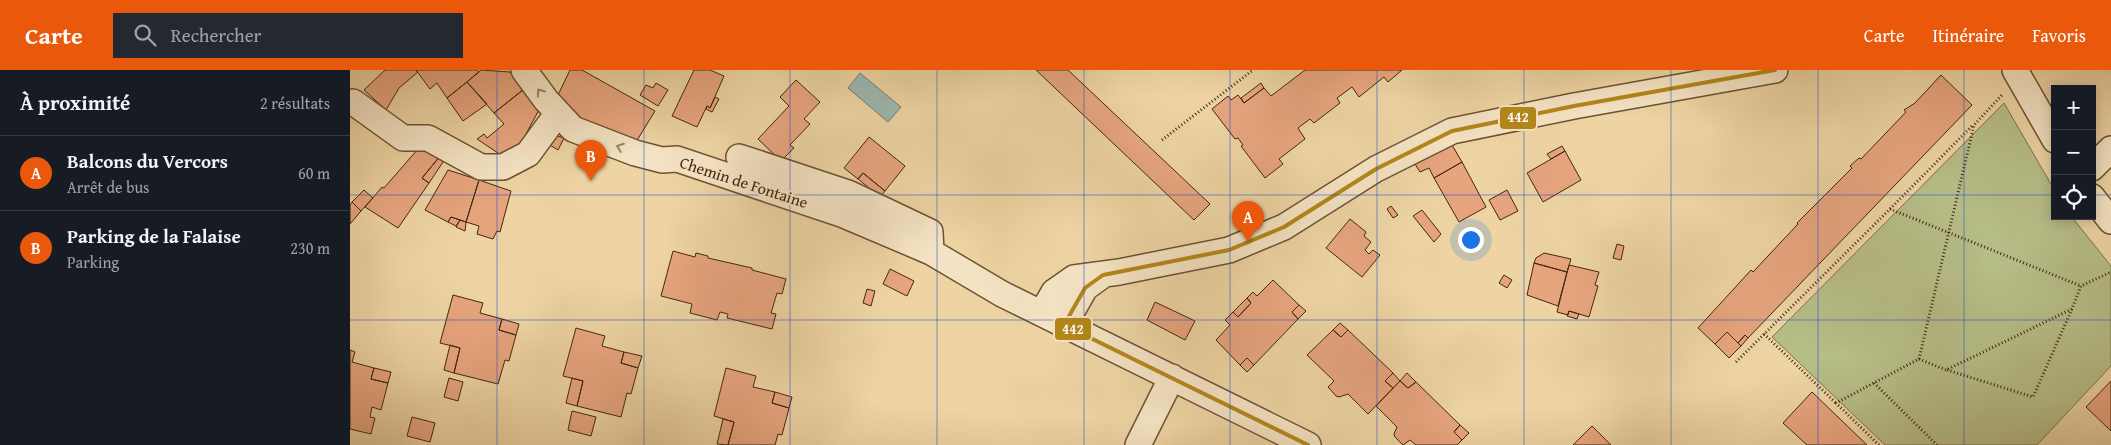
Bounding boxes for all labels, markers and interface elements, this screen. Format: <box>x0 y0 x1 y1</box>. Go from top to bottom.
search box <box>113 13 463 58</box>
text: Carte <box>25 18 83 53</box>
icon: search <box>131 21 159 49</box>
text: Rechercher <box>171 21 261 49</box>
text: Carte <box>1864 22 1904 49</box>
text: Itinéraire <box>1932 22 2004 49</box>
text: Favoris <box>2032 22 2086 49</box>
map controls <box>2051 85 2096 220</box>
button: + <box>2051 85 2096 130</box>
text: À proximité <box>20 87 130 118</box>
one-way arrow <box>537 89 546 98</box>
text: 2 résultats <box>260 91 330 115</box>
line badge: 442 <box>1499 106 1537 130</box>
text: 442 <box>1507 107 1529 127</box>
button: − <box>2051 130 2096 175</box>
pin: B <box>575 140 607 181</box>
one-way arrow <box>616 143 625 153</box>
text: Balcons du Vercors <box>67 147 228 175</box>
street label: Chemin de Fontaine <box>677 150 811 214</box>
text: A <box>31 161 41 185</box>
text: 60 m <box>298 161 330 185</box>
text: Arrêt de bus <box>67 175 149 199</box>
button: locate <box>2051 175 2096 220</box>
pin: A <box>1232 201 1264 242</box>
text: Parking de la Falaise <box>67 222 241 250</box>
your location <box>1458 227 1484 253</box>
text: B <box>31 236 41 260</box>
text: 230 m <box>290 236 330 260</box>
text: Parking <box>67 250 119 274</box>
line badge: 442 <box>1054 317 1092 341</box>
text: 442 <box>1062 319 1084 339</box>

